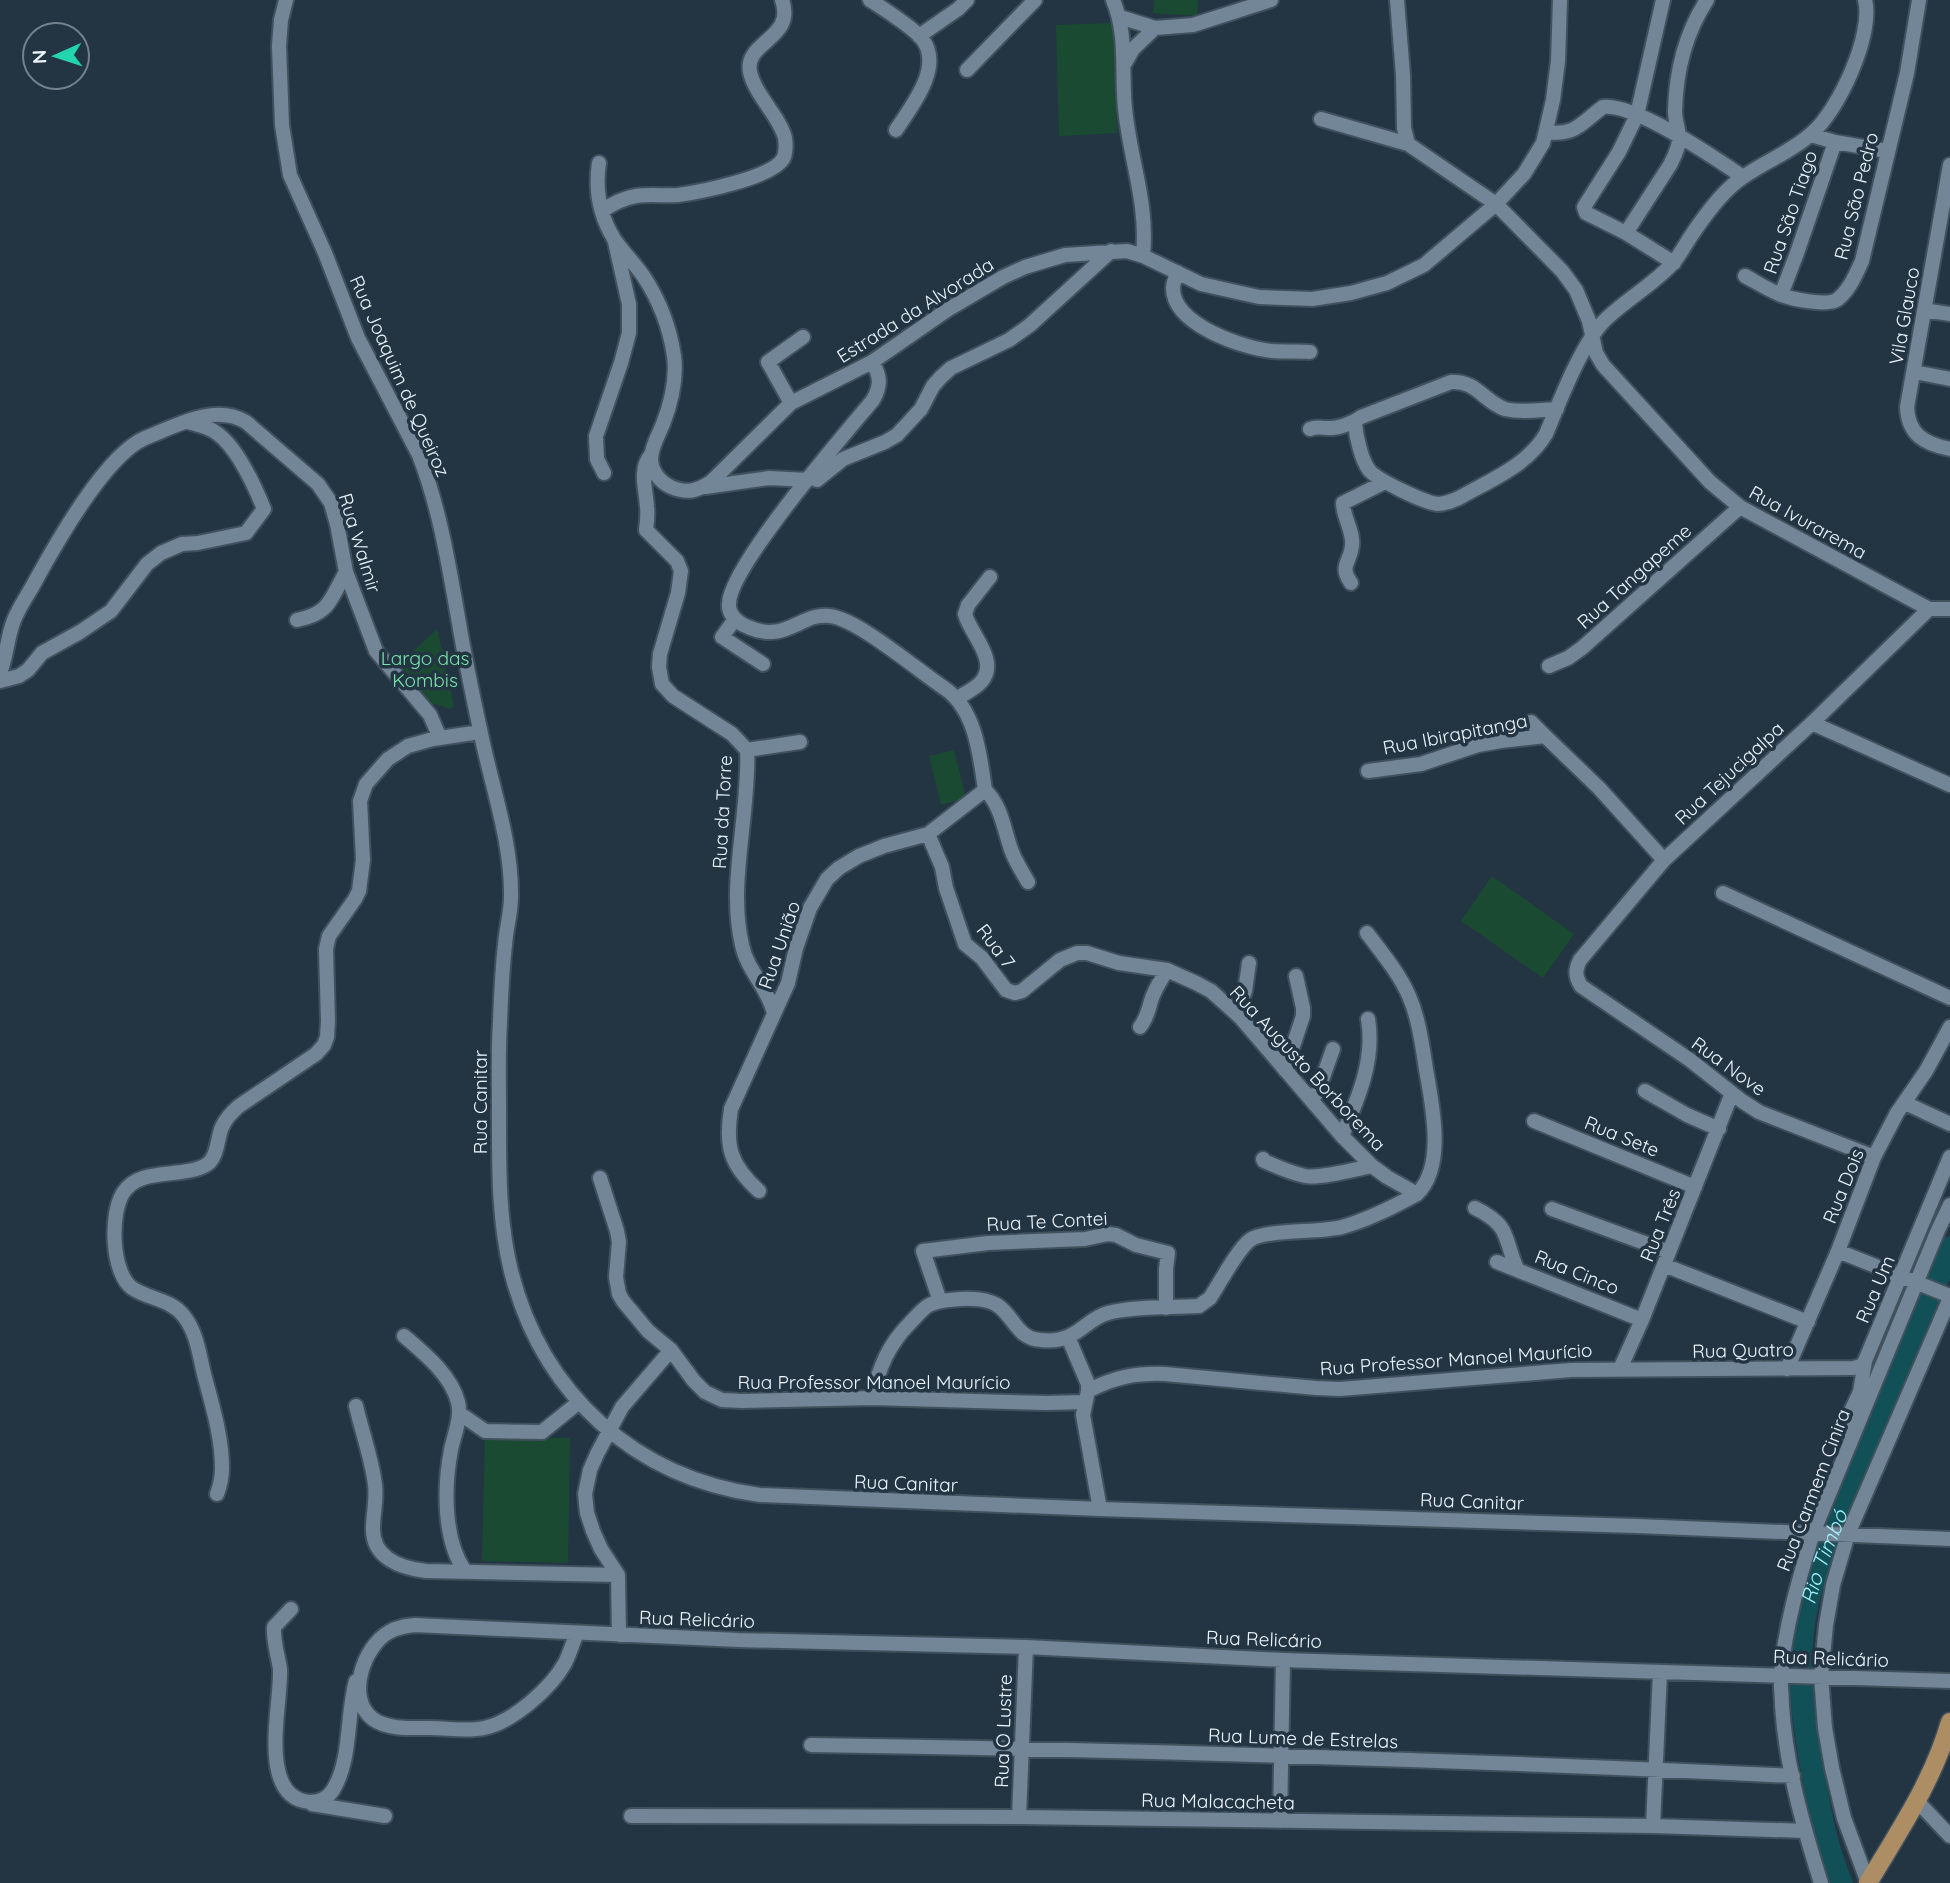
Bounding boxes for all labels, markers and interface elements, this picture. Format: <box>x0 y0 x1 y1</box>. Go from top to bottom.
north arrow <box>21 21 91 91</box>
text: N <box>27 49 51 64</box>
street label: Rua São Pedro <box>1829 130 1883 262</box>
street label: Rua São Tiago <box>1758 147 1822 277</box>
street label: Estrada da Alvorada <box>832 252 998 368</box>
street label: Vila Glauco <box>1884 265 1924 367</box>
street label: Rua Joaquim de Queiroz <box>345 272 455 480</box>
street label: Rua Ivurarema <box>1745 480 1871 564</box>
street label: Rua Walmir <box>333 490 387 596</box>
street label: Rua Tangapeme <box>1572 518 1696 634</box>
park label: Largo das Kombis <box>381 646 469 692</box>
street label: Rua Ibirapitanga <box>1381 708 1529 760</box>
street label: Rua Tejucigalpa <box>1669 716 1789 830</box>
street label: Rua da Torre <box>707 755 737 869</box>
street label: Rua União <box>753 898 805 992</box>
street label: Rua 7 <box>971 919 1021 973</box>
street label: Rua Augusto Borborema <box>1225 980 1391 1156</box>
street label: Rua Nove <box>1687 1031 1771 1101</box>
street label: Rua Canitar <box>468 1049 492 1154</box>
street label: Rua Sete <box>1581 1110 1663 1162</box>
street label: Rua Dois <box>1817 1145 1869 1227</box>
street label: Rua Três <box>1634 1185 1686 1265</box>
street label: Rua Te Contei <box>986 1206 1108 1236</box>
street label: Rua Cinco <box>1531 1244 1623 1300</box>
street label: Rua Um <box>1850 1252 1900 1326</box>
street label: Rua Quatro <box>1692 1337 1794 1363</box>
street label: Rua Professor Manoel Maurício <box>1319 1338 1593 1380</box>
street label: Rua Professor Manoel Maurício <box>737 1370 1011 1394</box>
street label: Rua Carmem Cinira <box>1771 1405 1855 1575</box>
street label: Rua Canitar <box>853 1469 959 1497</box>
street label: Rua Canitar <box>1419 1487 1525 1515</box>
water label: Rio Timbó <box>1795 1504 1853 1607</box>
street label: Rua Relicário <box>639 1605 755 1633</box>
street label: Rua Relicário <box>1206 1625 1322 1653</box>
street label: Rua Relicário <box>1773 1644 1889 1672</box>
street label: Rua O Lustre <box>989 1674 1017 1788</box>
street label: Rua Lume de Estrelas <box>1208 1723 1399 1753</box>
street label: Rua Malacacheta <box>1141 1788 1295 1814</box>

